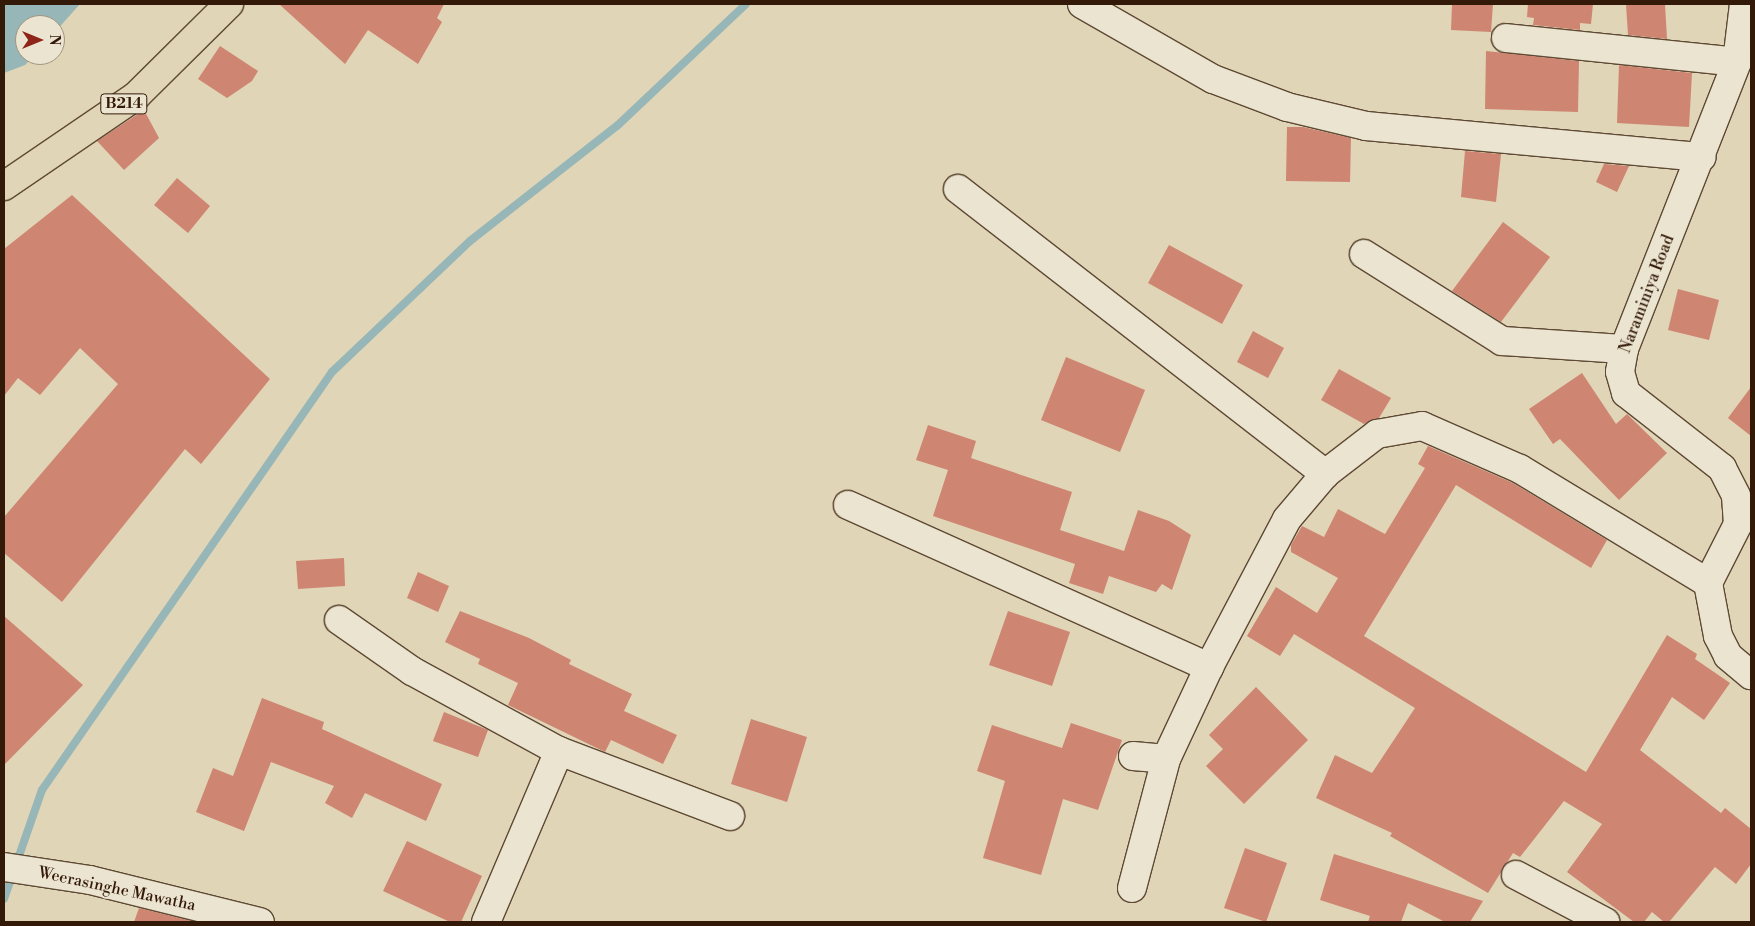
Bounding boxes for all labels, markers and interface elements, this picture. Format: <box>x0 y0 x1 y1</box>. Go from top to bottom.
north arrow <box>15 15 65 65</box>
text: N <box>45 34 63 46</box>
road number: B214 <box>100 92 148 116</box>
street label: Naraminiya Road <box>1616 232 1678 356</box>
street label: Weerasinghe Mawatha <box>37 863 197 915</box>

